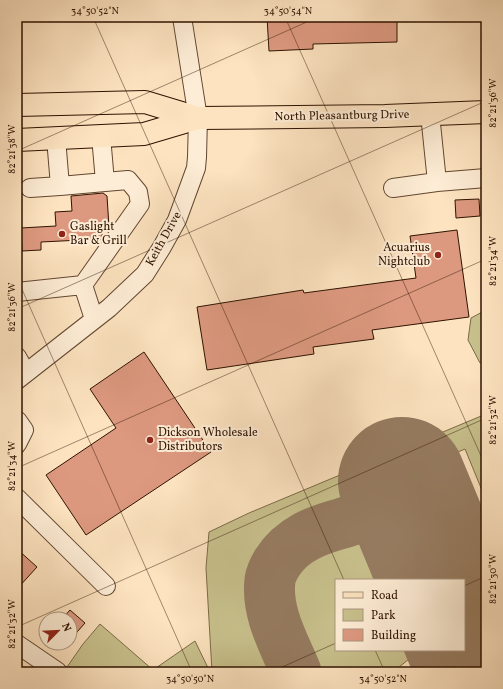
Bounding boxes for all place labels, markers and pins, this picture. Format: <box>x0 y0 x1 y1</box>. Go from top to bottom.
place label: Gaslight Bar & Grill <box>70 219 127 249</box>
marker: Gaslight Bar & Grill <box>57 229 67 239</box>
place label: Acuarius Nightclub <box>378 240 430 270</box>
marker: Acuarius Nightclub <box>433 250 443 260</box>
place label: Dickson Wholesale Distributors <box>158 425 258 455</box>
marker: Dickson Wholesale Distributors <box>145 435 155 445</box>

